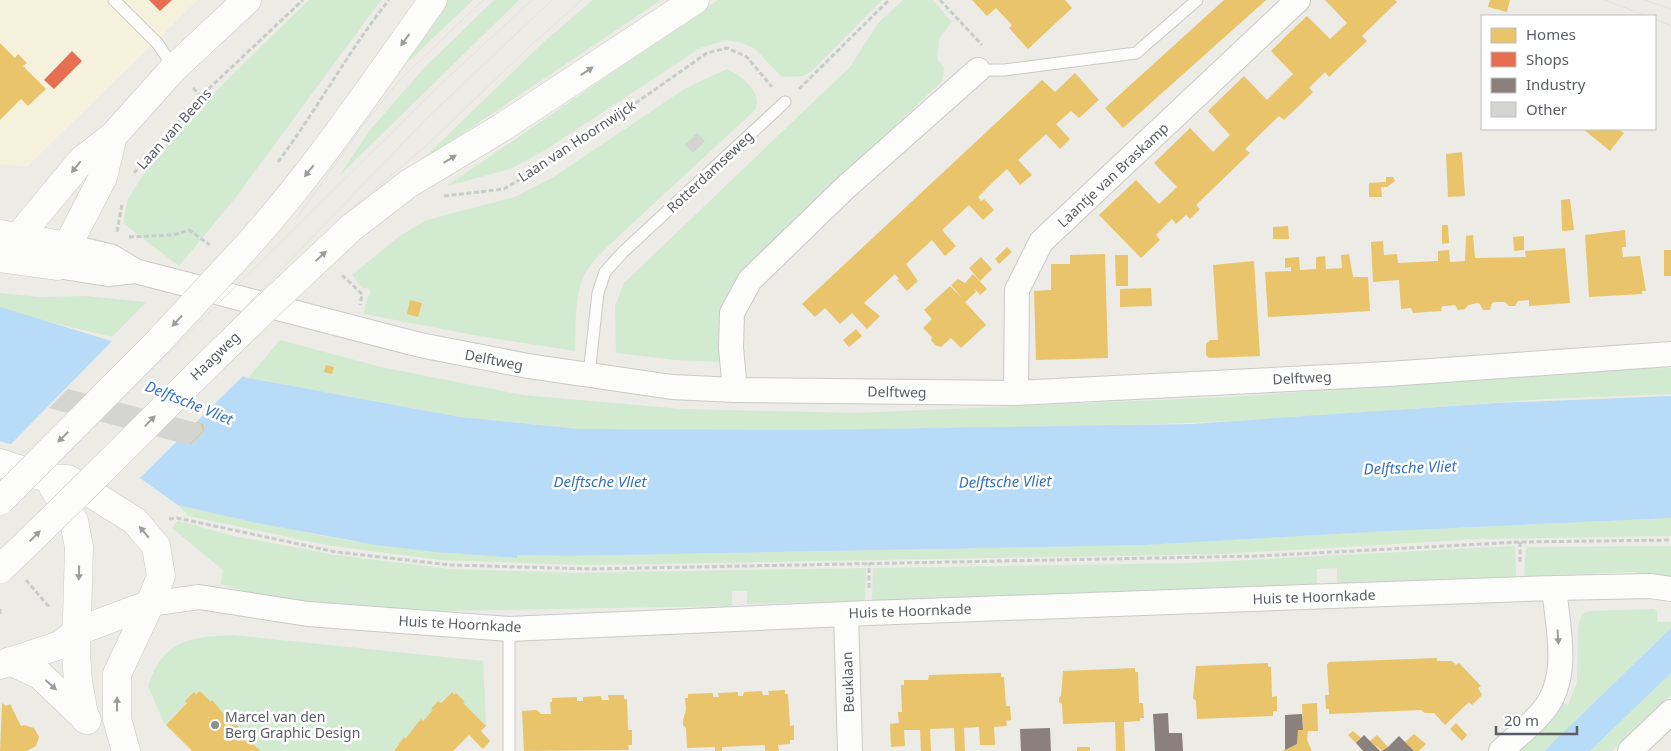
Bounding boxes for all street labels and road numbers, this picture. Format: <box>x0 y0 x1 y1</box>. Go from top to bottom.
street label: Laan van Beens <box>132 84 215 173</box>
street label: Laan van Hoornwijck <box>514 95 640 186</box>
street label: Laantje van Braskamp <box>1053 118 1172 231</box>
street label: Rotterdamseweg <box>662 126 757 217</box>
street label: Haagweg <box>186 327 244 384</box>
street label: Delftweg <box>463 345 525 374</box>
street label: Delftweg <box>1272 366 1332 389</box>
street label: Delftweg <box>867 381 927 402</box>
street label: Huis te Hoornkade <box>1252 585 1376 608</box>
street label: Huis te Hoornkade <box>848 599 972 622</box>
street label: Huis te Hoornkade <box>398 611 522 636</box>
street label: Beuklaan <box>837 651 858 713</box>

